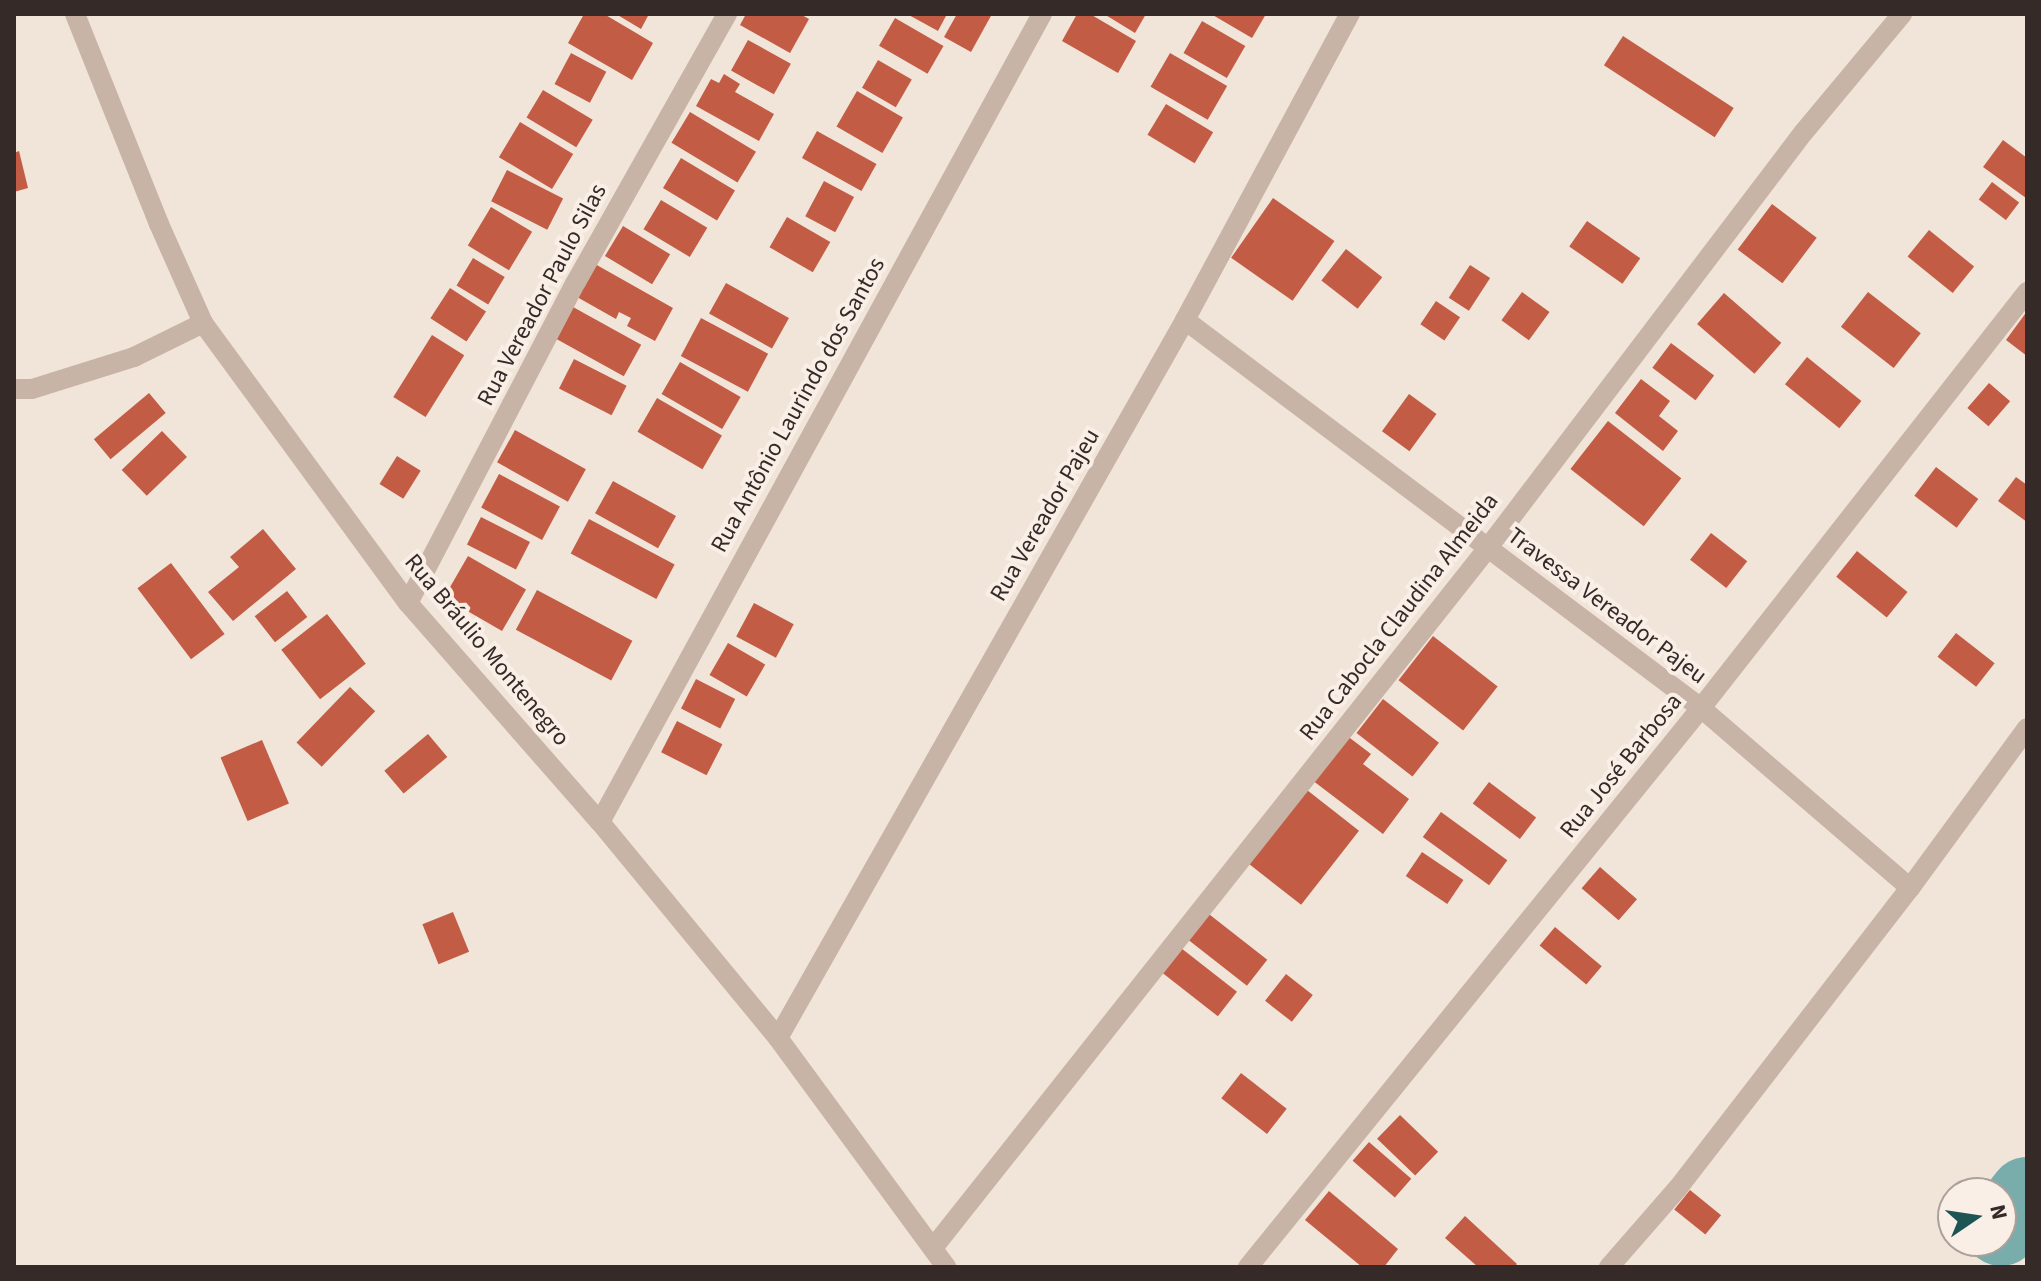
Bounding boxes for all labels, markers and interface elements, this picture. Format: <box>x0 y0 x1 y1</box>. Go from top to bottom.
street label: Rua Vereador Paulo Silas <box>471 179 613 411</box>
street label: Rua Antônio Laurindo dos Santos <box>705 253 891 557</box>
street label: Rua Vereador Pajeu <box>984 424 1106 606</box>
street label: Rua Cabocla Claudina Almeida <box>1293 488 1505 746</box>
street label: Travessa Vereador Pajeu <box>1502 522 1712 690</box>
street label: Rua Bráulio Montenegro <box>398 548 576 752</box>
street label: Rua José Barbosa <box>1554 688 1688 844</box>
north arrow <box>1937 1177 2017 1257</box>
text: N <box>1981 1201 2016 1223</box>

